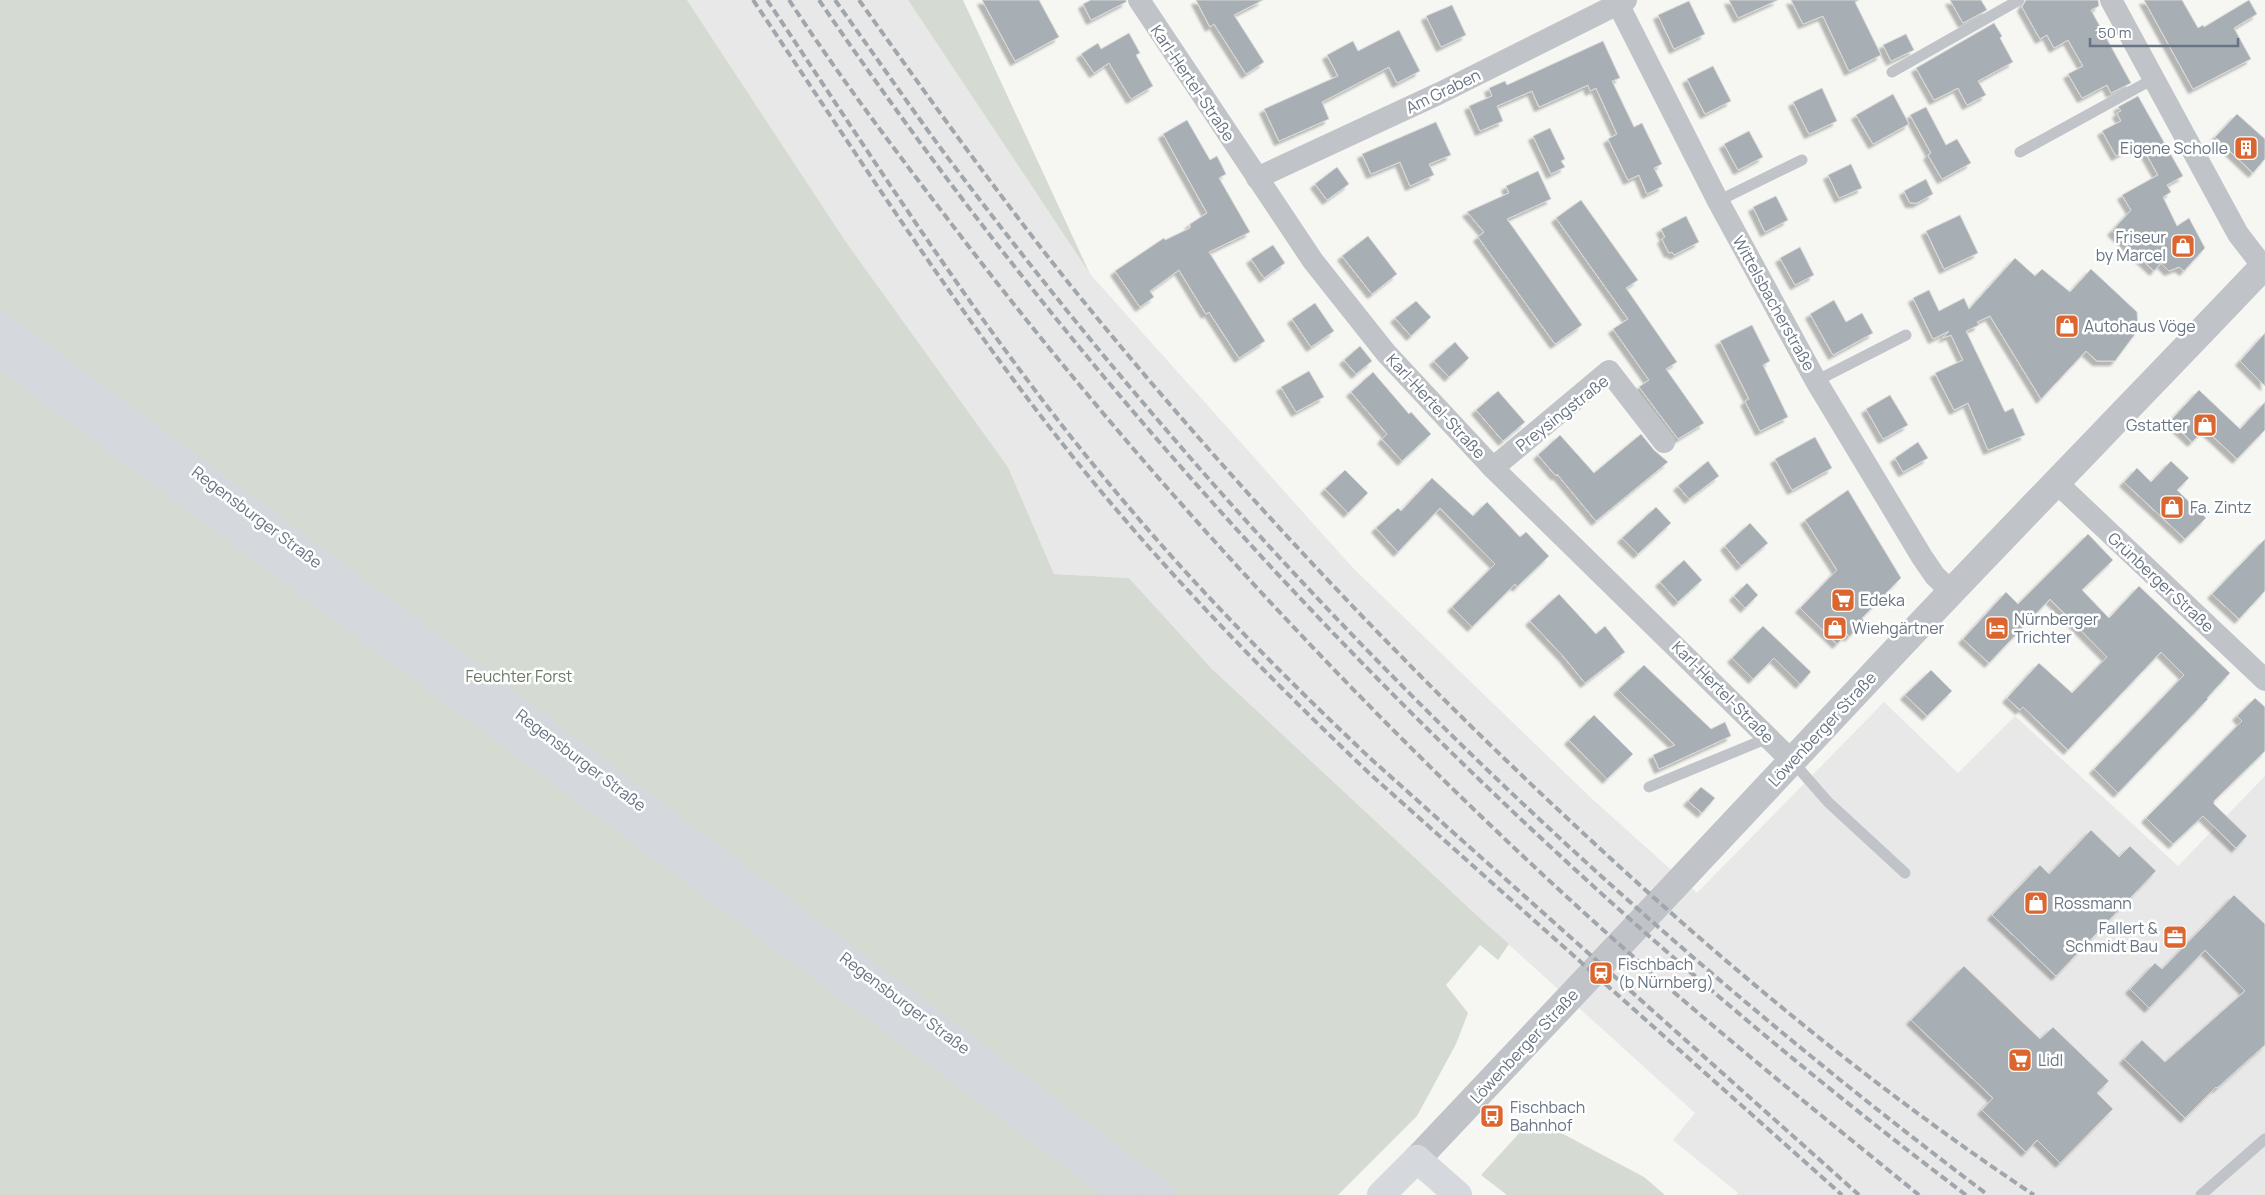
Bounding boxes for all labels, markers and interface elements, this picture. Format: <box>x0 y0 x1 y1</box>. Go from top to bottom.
scale bar <box>2090 15 2238 47</box>
street label: Karl-Hertel-Straße <box>1146 20 1240 146</box>
text: 50 m <box>2098 22 2132 43</box>
street label: Am Graben <box>1402 63 1484 119</box>
building icon: Eigene Scholle <box>2233 135 2259 161</box>
place label: Eigene Scholle <box>2120 137 2228 159</box>
place label: Friseur by Marcel <box>2096 226 2166 266</box>
street label: Wittelsbacherstraße <box>1728 231 1820 375</box>
shop icon: Friseur by Marcel <box>2170 233 2196 259</box>
shop icon: Autohaus Vöge <box>2054 313 2080 339</box>
place label: Autohaus Vöge <box>2084 315 2196 337</box>
street label: Karl-Hertel-Straße <box>1382 349 1490 463</box>
street label: Preysingstraße <box>1511 370 1613 456</box>
shop icon: Gstatter <box>2192 412 2218 438</box>
place label: Gstatter <box>2126 414 2188 436</box>
street label: Regensburger Straße <box>187 461 327 573</box>
shop icon: Fa. Zintz <box>2159 494 2185 520</box>
place label: Fa. Zintz <box>2190 496 2252 518</box>
street label: Grünberger Straße <box>2103 527 2219 637</box>
supermarket icon: Edeka <box>1830 587 1856 613</box>
place label: Edeka <box>1860 589 1905 611</box>
place label: Nürnberger Trichter <box>2014 608 2099 648</box>
shop icon: Wiehgärtner <box>1822 615 1848 641</box>
hotel icon: Nürnberger Trichter <box>1984 615 2010 641</box>
place label: Wiehgärtner <box>1852 617 1945 639</box>
street label: Karl-Hertel-Straße <box>1667 636 1779 748</box>
park label: Feuchter Forst <box>466 665 572 687</box>
street label: Löwenberger Straße <box>1763 667 1881 791</box>
street label: Regensburger Straße <box>511 704 651 816</box>
shop icon: Rossmann <box>2023 890 2049 916</box>
place label: Rossmann <box>2054 892 2132 914</box>
place label: Fallert & Schmidt Bau <box>2065 917 2159 957</box>
office icon: Fallert & Schmidt Bau <box>2162 924 2188 950</box>
street label: Regensburger Straße <box>835 947 975 1059</box>
place label: Fischbach (b Nürnberg) <box>1618 953 1714 993</box>
station icon: Fischbach (b Nürnberg) <box>1588 960 1614 986</box>
street label: Löwenberger Straße <box>1465 984 1583 1108</box>
supermarket icon: Lidl <box>2007 1047 2033 1073</box>
place label: Lidl <box>2038 1049 2063 1071</box>
place label: Fischbach Bahnhof <box>1510 1096 1585 1136</box>
bus stop icon: Fischbach Bahnhof <box>1479 1103 1505 1129</box>

